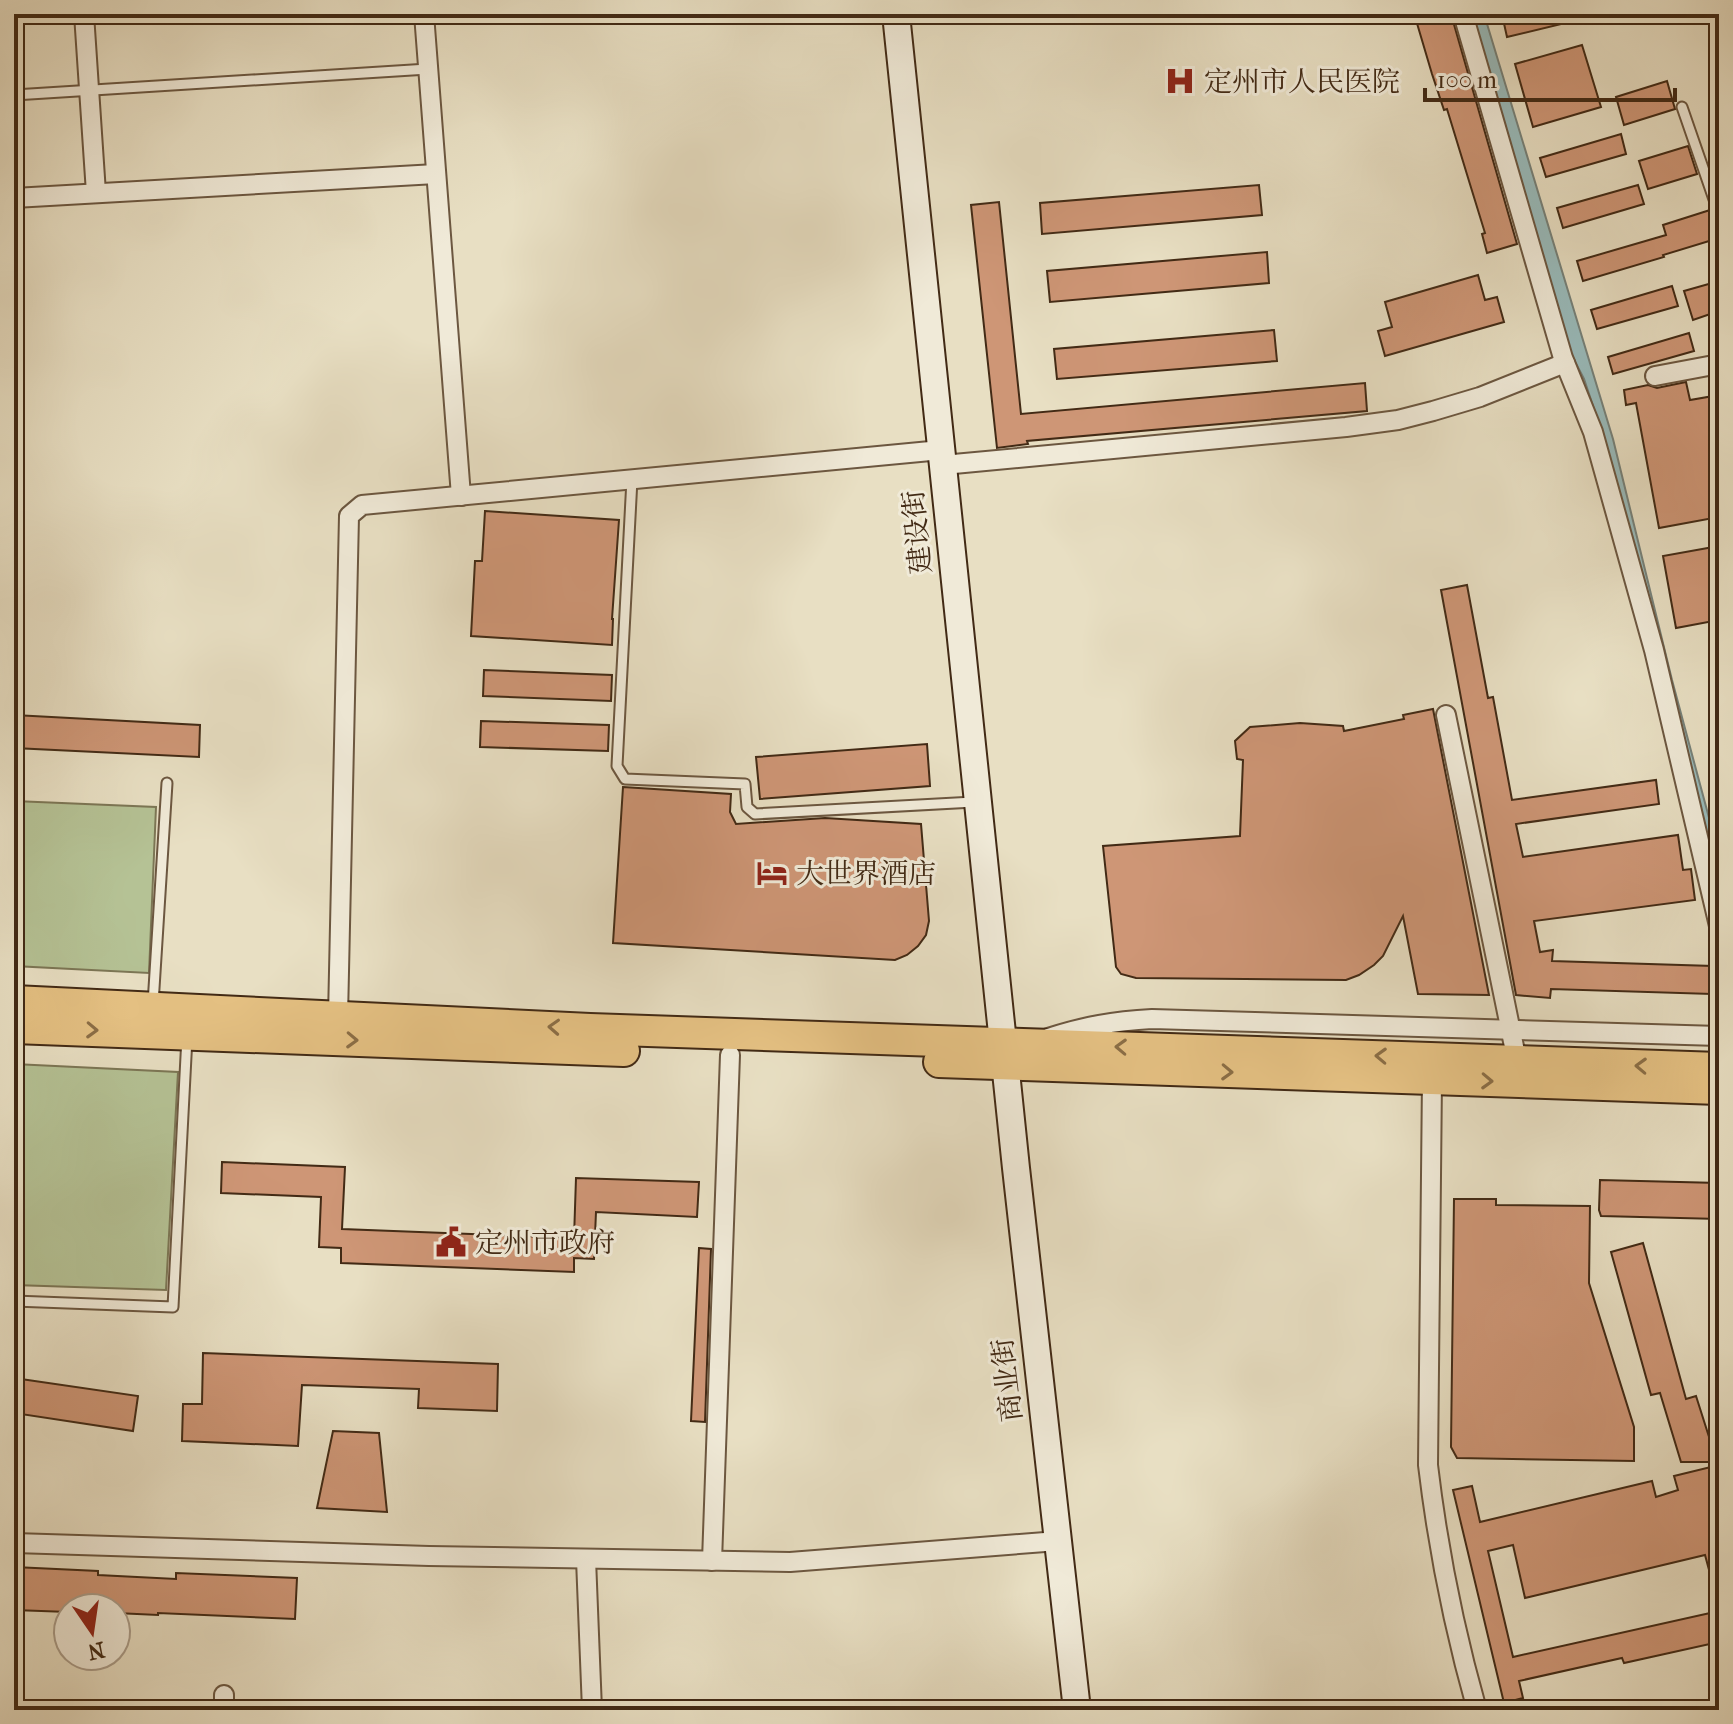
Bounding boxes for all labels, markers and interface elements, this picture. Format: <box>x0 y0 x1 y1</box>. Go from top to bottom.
scale bar <box>1425 52 1675 102</box>
hospital icon: 定州市人民医院 <box>1163 64 1197 98</box>
place label: 定州市人民医院 <box>1204 65 1400 98</box>
text: 100 m <box>1437 66 1497 94</box>
street label: 建设街 <box>896 488 938 576</box>
hotel icon: 大世界酒店 <box>755 856 789 890</box>
place label: 大世界酒店 <box>796 857 936 890</box>
one-way arrow <box>547 1019 560 1036</box>
one-way arrow <box>86 1022 99 1039</box>
one-way arrow <box>346 1032 359 1049</box>
one-way arrow <box>1114 1039 1127 1056</box>
one-way arrow <box>1374 1048 1387 1065</box>
one-way arrow <box>1634 1057 1647 1074</box>
one-way arrow <box>1221 1064 1234 1081</box>
one-way arrow <box>1481 1073 1494 1090</box>
public building icon: 定州市政府 <box>434 1225 468 1259</box>
place label: 定州市政府 <box>475 1226 615 1259</box>
street label: 商业街 <box>986 1336 1028 1424</box>
north arrow <box>52 1592 132 1672</box>
text: N <box>85 1636 107 1665</box>

